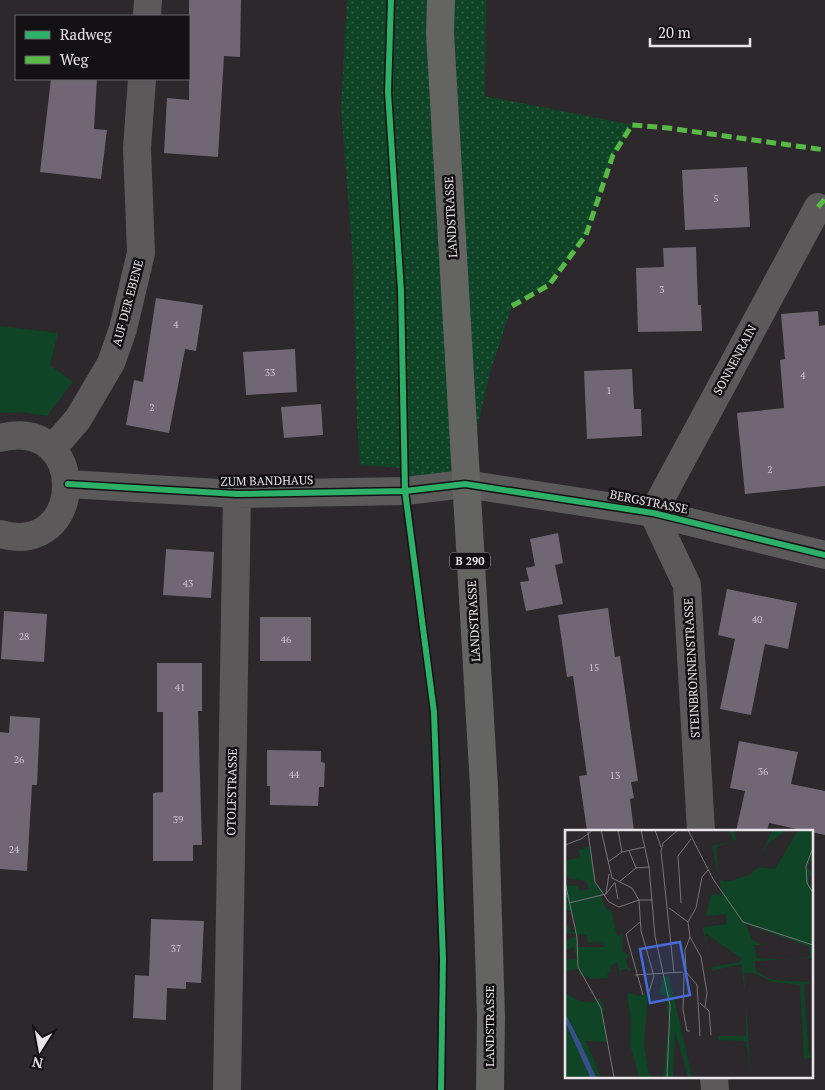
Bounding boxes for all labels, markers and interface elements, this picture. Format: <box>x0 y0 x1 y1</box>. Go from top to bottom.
legend <box>15 15 190 80</box>
scale bar <box>650 15 750 47</box>
text: 20 m <box>658 22 691 42</box>
text: Radweg <box>60 24 113 44</box>
text: Weg <box>60 49 90 69</box>
street label: LANDSTRASSE <box>441 176 460 258</box>
house number: 5 <box>713 192 719 205</box>
street label: AUF DER EBENE <box>109 258 146 348</box>
house number: 3 <box>659 283 665 296</box>
house number: 4 <box>173 318 179 331</box>
street label: SONNENRAIN <box>710 322 759 398</box>
house number: 33 <box>265 366 275 379</box>
house number: 4 <box>800 369 806 382</box>
house number: 1 <box>606 384 612 397</box>
house number: 2 <box>149 401 155 414</box>
house number: 2 <box>767 463 773 476</box>
street label: ZUM BANDHAUS <box>220 472 314 489</box>
street label: BERGSTRASSE <box>609 487 690 516</box>
road number: B 290 <box>450 552 490 570</box>
house number: 43 <box>183 577 193 590</box>
street label: LANDSTRASSE <box>464 580 483 662</box>
street label: STEINBRONNENSTRASSE <box>680 598 703 738</box>
house number: 40 <box>752 613 762 626</box>
house number: 28 <box>19 630 29 643</box>
house number: 46 <box>281 633 292 646</box>
house number: 15 <box>589 661 599 674</box>
house number: 41 <box>175 681 185 694</box>
street label: OTOLFSTRASSE <box>223 748 240 836</box>
house number: 26 <box>14 753 25 766</box>
house number: 36 <box>758 765 769 778</box>
house number: 44 <box>289 768 300 781</box>
house number: 13 <box>610 769 620 782</box>
house number: 39 <box>173 813 183 826</box>
inset map <box>565 830 812 1078</box>
house number: 24 <box>9 843 20 856</box>
house number: 37 <box>171 942 181 955</box>
street label: LANDSTRASSE <box>482 985 497 1067</box>
north arrow <box>15 1025 65 1075</box>
text: N <box>30 1053 44 1074</box>

